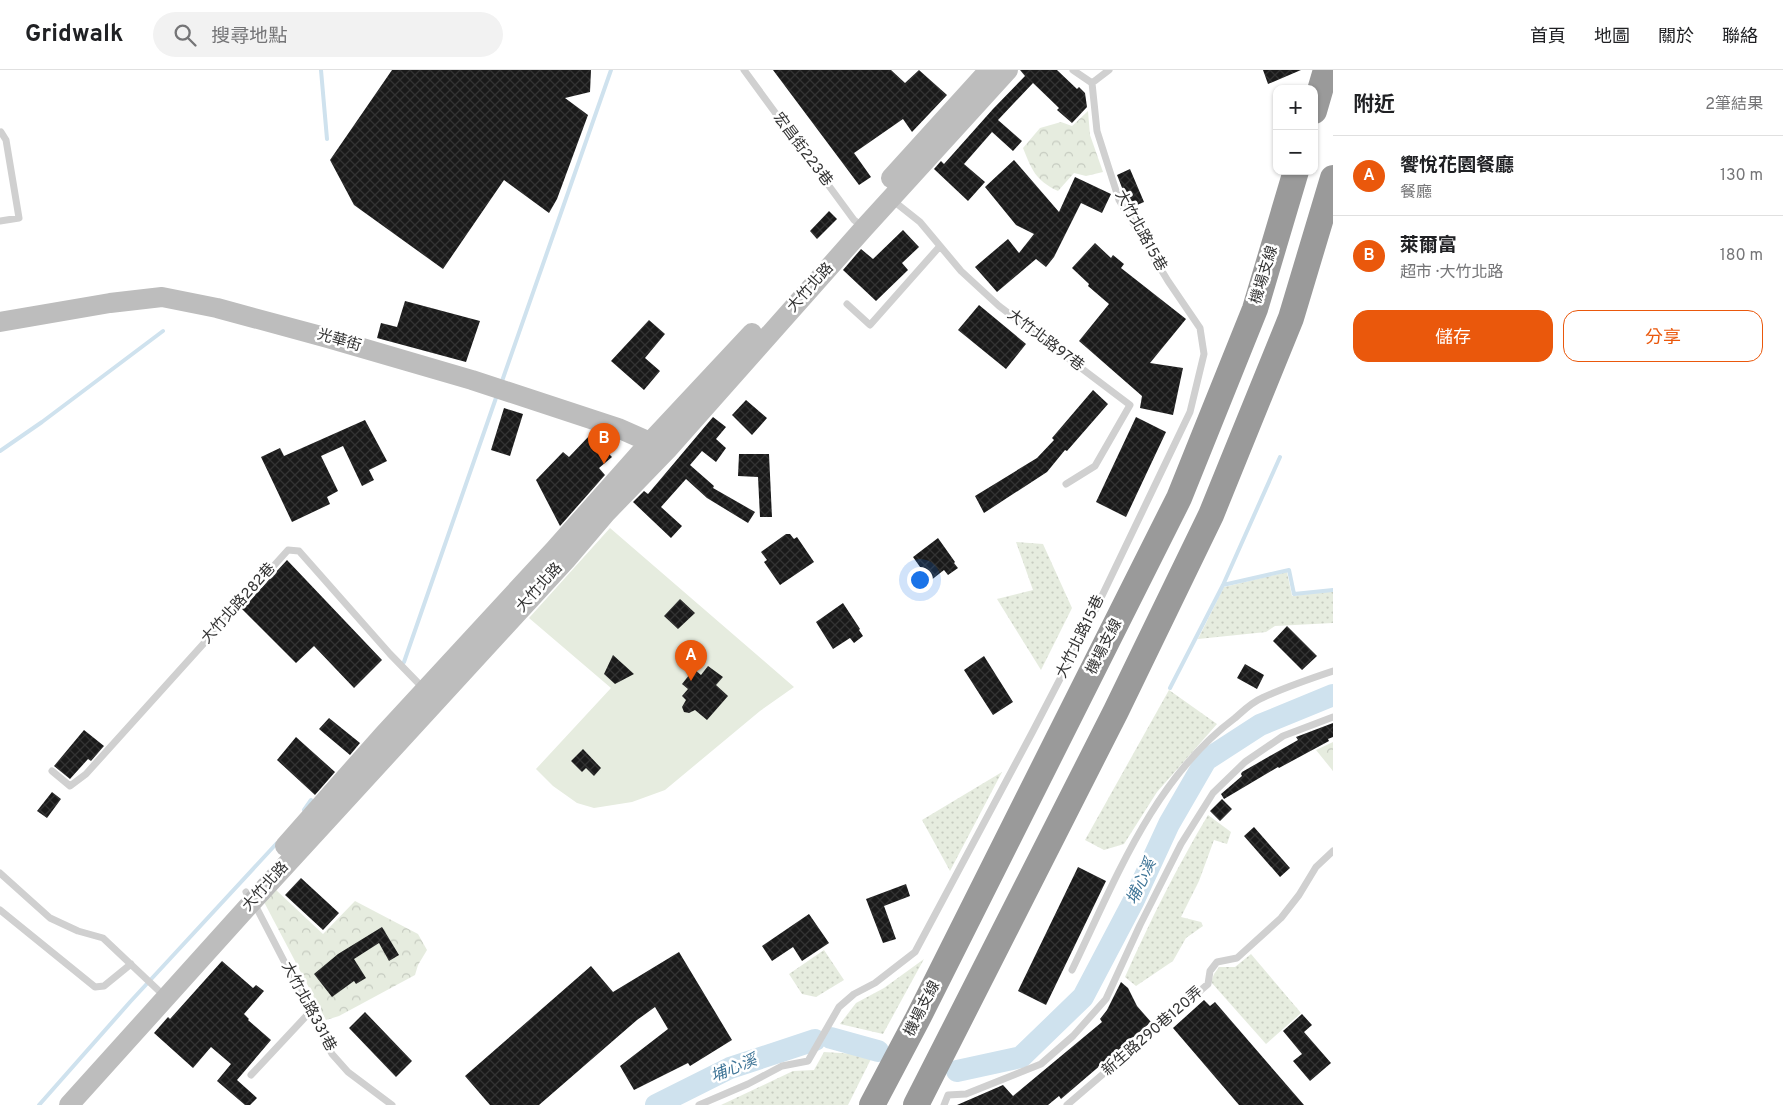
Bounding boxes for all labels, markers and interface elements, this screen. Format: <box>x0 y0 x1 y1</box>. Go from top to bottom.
search box <box>153 12 503 57</box>
text: Gridwalk <box>25 20 123 50</box>
icon: search <box>171 21 199 49</box>
text: 搜尋地點 <box>211 25 287 49</box>
text: 首頁 <box>1530 26 1566 49</box>
text: 地圖 <box>1594 26 1630 49</box>
text: 關於 <box>1658 26 1694 49</box>
text: 聯絡 <box>1722 26 1758 49</box>
map controls <box>1273 85 1318 175</box>
button: + <box>1273 85 1318 130</box>
text: 附近 <box>1353 92 1395 119</box>
text: 2筆結果 <box>1705 95 1763 115</box>
street label: 宏昌街223巷 <box>768 109 836 191</box>
button: − <box>1273 130 1318 175</box>
text: 饗悅花園餐廳 <box>1400 154 1514 178</box>
text: A <box>1363 166 1375 186</box>
text: 130 m <box>1720 166 1763 186</box>
text: 餐廳 <box>1400 183 1432 203</box>
street label: 大竹北路15巷 <box>1110 187 1171 275</box>
text: 萊爾富 <box>1400 234 1457 258</box>
street label: 機場支線 <box>1247 244 1283 306</box>
text: B <box>1363 246 1375 266</box>
text: 180 m <box>1720 246 1763 266</box>
street label: 大竹北路 <box>783 259 838 317</box>
text: 超市 · 大竹北路 <box>1400 263 1504 283</box>
street label: 大竹北路97巷 <box>1003 305 1088 376</box>
button: 儲存 <box>1353 310 1553 362</box>
button: 分享 <box>1563 310 1763 362</box>
street label: 光華街 <box>315 326 363 356</box>
pin: B <box>588 423 620 464</box>
street label: 大竹北路282巷 <box>197 559 280 648</box>
street label: 大竹北路 <box>512 559 567 617</box>
your location <box>907 567 933 593</box>
street label: 大竹北路15巷 <box>1052 592 1109 682</box>
street label: 機場支線 <box>1083 616 1127 678</box>
pin: A <box>675 640 707 681</box>
water label: 埔心溪 <box>1123 854 1162 908</box>
street label: 大竹北路 <box>238 858 293 916</box>
street label: 大竹北路331巷 <box>276 959 340 1055</box>
street label: 機場支線 <box>901 978 945 1040</box>
street label: 新生路290巷120弄 <box>1099 983 1207 1081</box>
water label: 埔心溪 <box>708 1050 762 1087</box>

